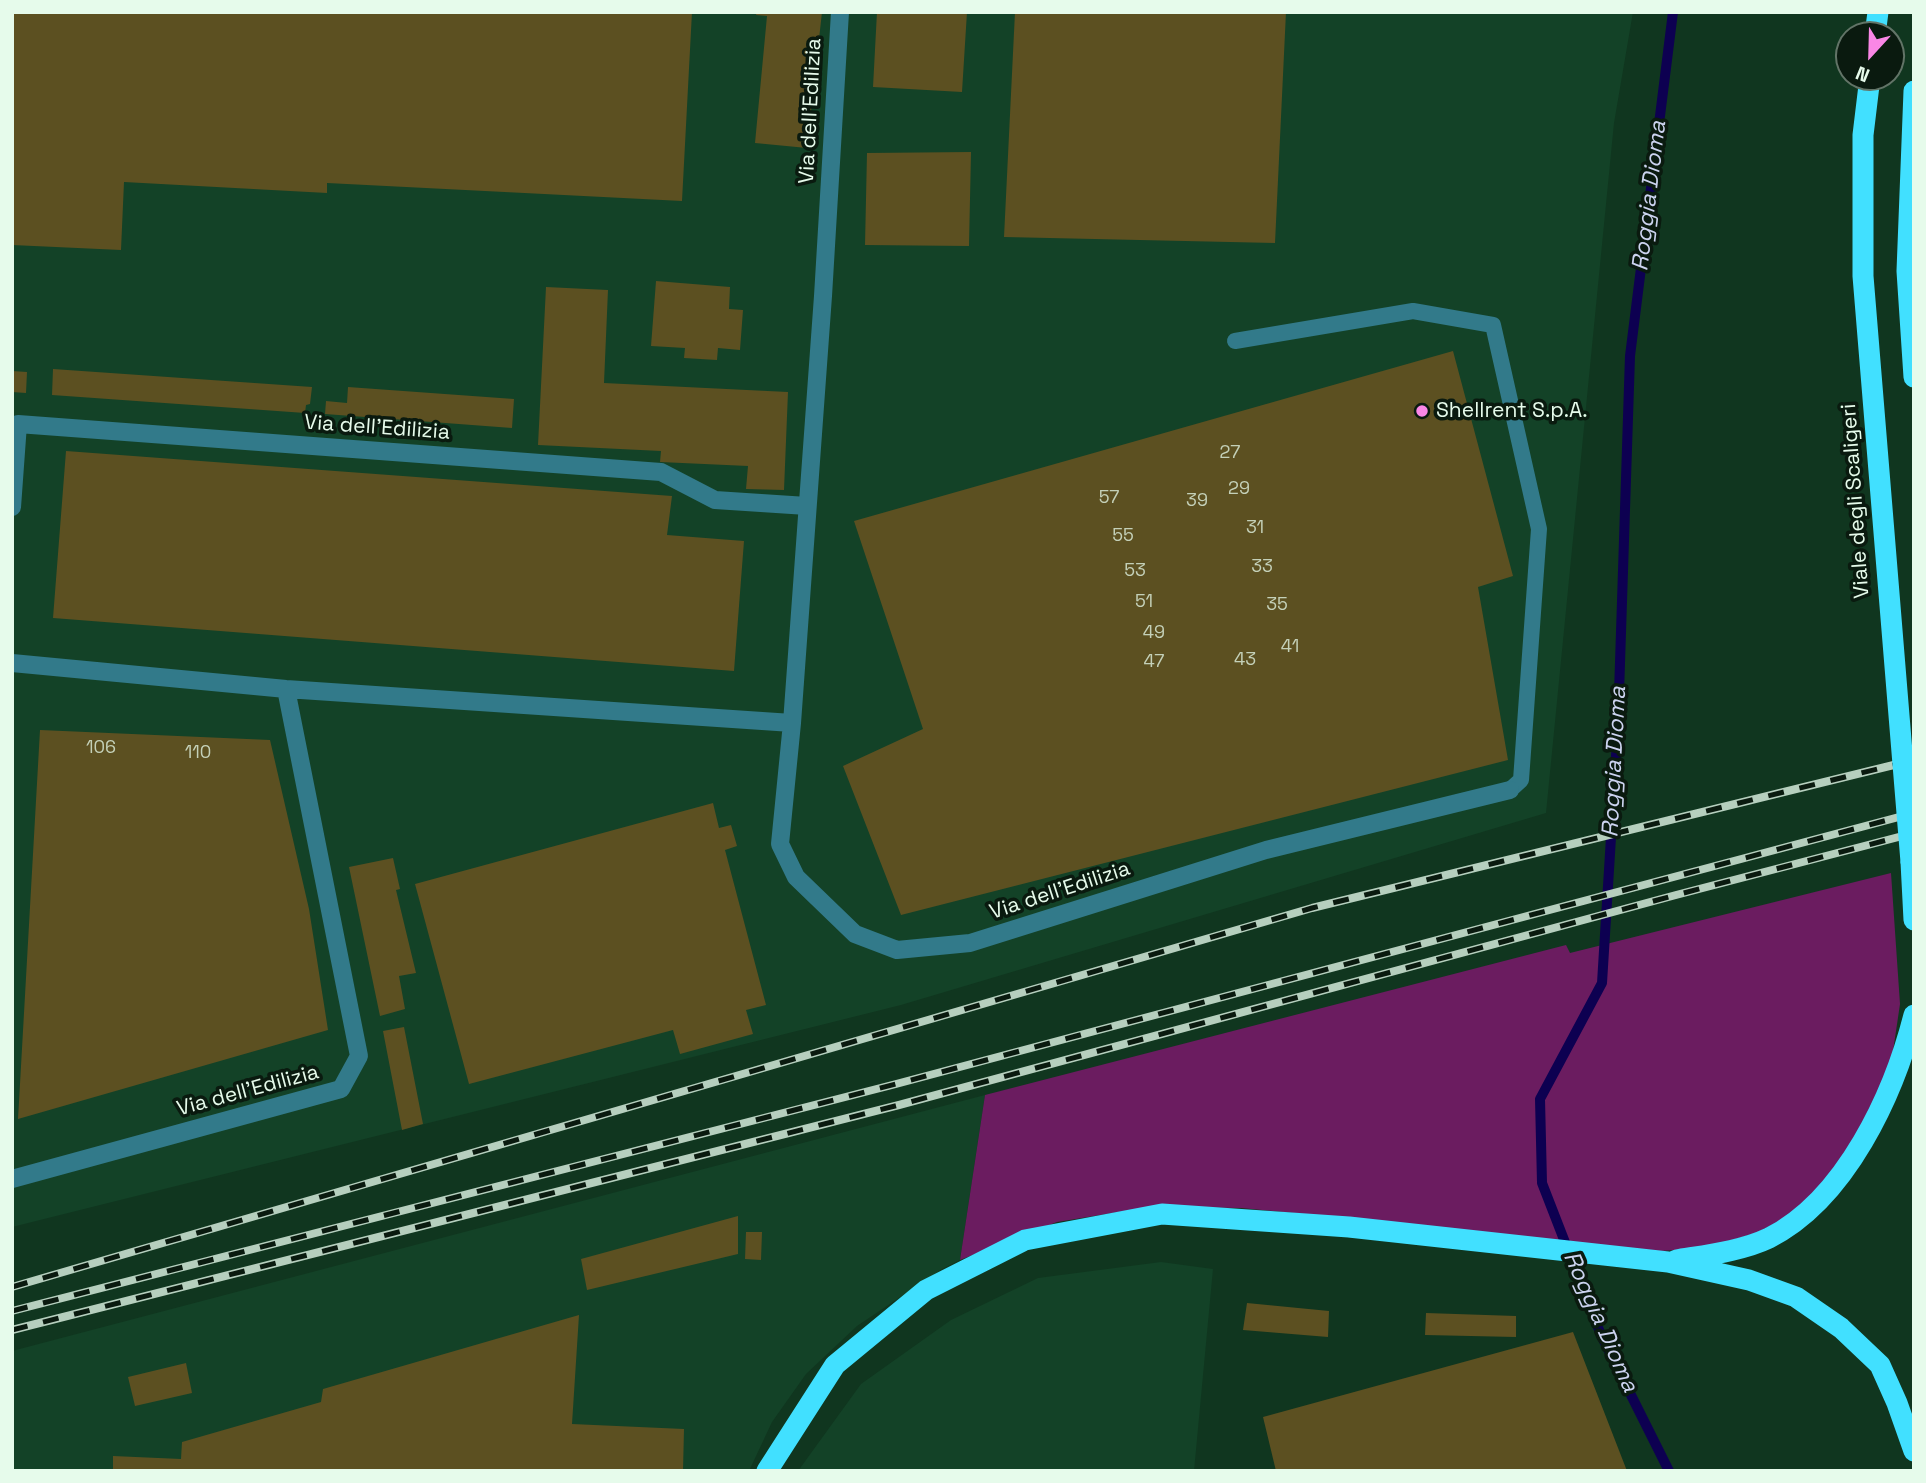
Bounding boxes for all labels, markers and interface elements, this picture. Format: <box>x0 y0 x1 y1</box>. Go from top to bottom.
north arrow <box>1835 21 1905 91</box>
street label: Via dell'Edilizia <box>795 37 827 185</box>
text: N <box>1852 60 1873 88</box>
water label: Roggia Dioma <box>1627 119 1673 273</box>
place label: Shellrent S.p.A. <box>1436 398 1587 424</box>
marker: Shellrent S.p.A. <box>1414 403 1430 419</box>
street label: Viale degli Scaligeri <box>1837 403 1875 599</box>
street label: Via dell'Edilizia <box>303 410 451 446</box>
house number: 27 <box>1220 442 1240 464</box>
house number: 29 <box>1228 478 1250 500</box>
house number: 57 <box>1099 487 1119 509</box>
house number: 39 <box>1186 490 1208 512</box>
house number: 31 <box>1246 517 1264 539</box>
house number: 55 <box>1112 525 1134 547</box>
house number: 33 <box>1251 556 1273 578</box>
house number: 53 <box>1124 560 1146 582</box>
house number: 51 <box>1135 591 1153 613</box>
house number: 35 <box>1266 594 1288 616</box>
house number: 49 <box>1143 622 1165 644</box>
house number: 41 <box>1281 636 1299 658</box>
house number: 43 <box>1234 649 1256 671</box>
house number: 47 <box>1144 651 1164 673</box>
water label: Roggia Dioma <box>1597 686 1633 838</box>
house number: 106 <box>86 737 116 759</box>
house number: 110 <box>185 742 211 764</box>
street label: Via dell'Edilizia <box>987 856 1133 926</box>
street label: Via dell'Edilizia <box>174 1060 322 1122</box>
water label: Roggia Dioma <box>1557 1247 1643 1397</box>

